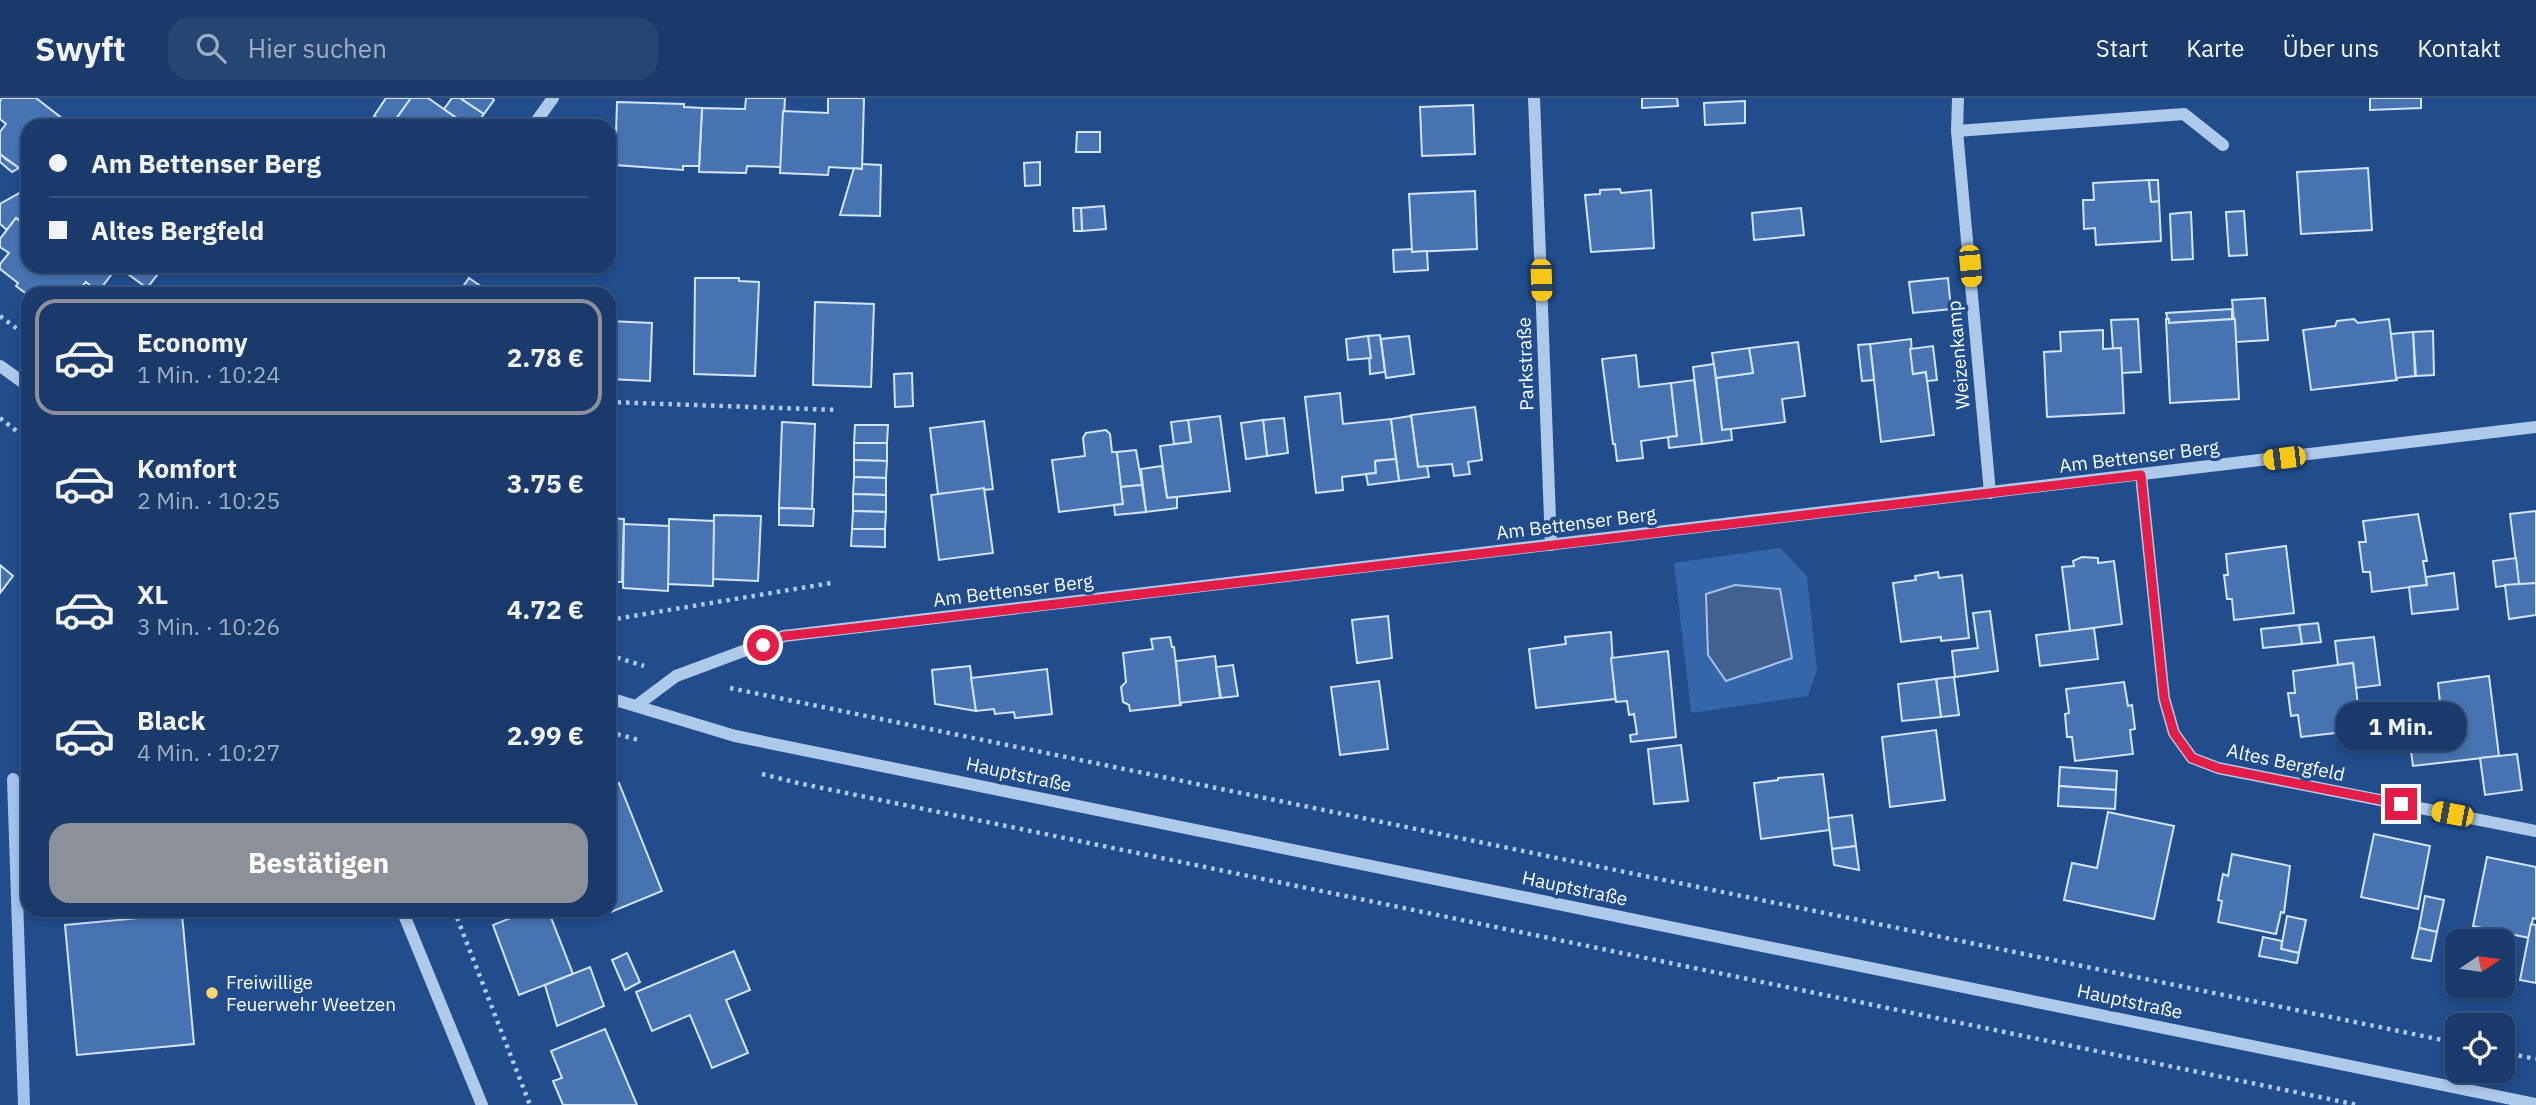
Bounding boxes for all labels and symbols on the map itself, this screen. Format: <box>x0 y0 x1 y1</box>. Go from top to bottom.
car <box>1958 244 1983 288</box>
car <box>1530 259 1553 301</box>
street label: Weizenkamp <box>1941 299 1975 411</box>
street label: Parkstraße <box>1511 317 1539 411</box>
street label: Am Bettenser Berg <box>2058 434 2220 478</box>
car <box>2262 445 2307 471</box>
street label: Am Bettenser Berg <box>1495 501 1657 545</box>
street label: Am Bettenser Berg <box>932 568 1094 612</box>
route start <box>747 629 779 661</box>
callout: 1 Min. <box>2336 702 2466 752</box>
street label: Altes Bergfeld <box>2225 738 2347 786</box>
street label: Hauptstraße <box>964 751 1074 797</box>
route end <box>2385 788 2417 820</box>
car <box>2430 800 2475 828</box>
street label: Hauptstraße <box>1520 865 1630 911</box>
north arrow <box>2445 929 2515 999</box>
place label: Freiwillige Feuerwehr Weetzen <box>226 970 396 1016</box>
street label: Hauptstraße <box>2075 978 2185 1024</box>
marker: Freiwillige Feuerwehr Weetzen <box>204 985 220 1001</box>

